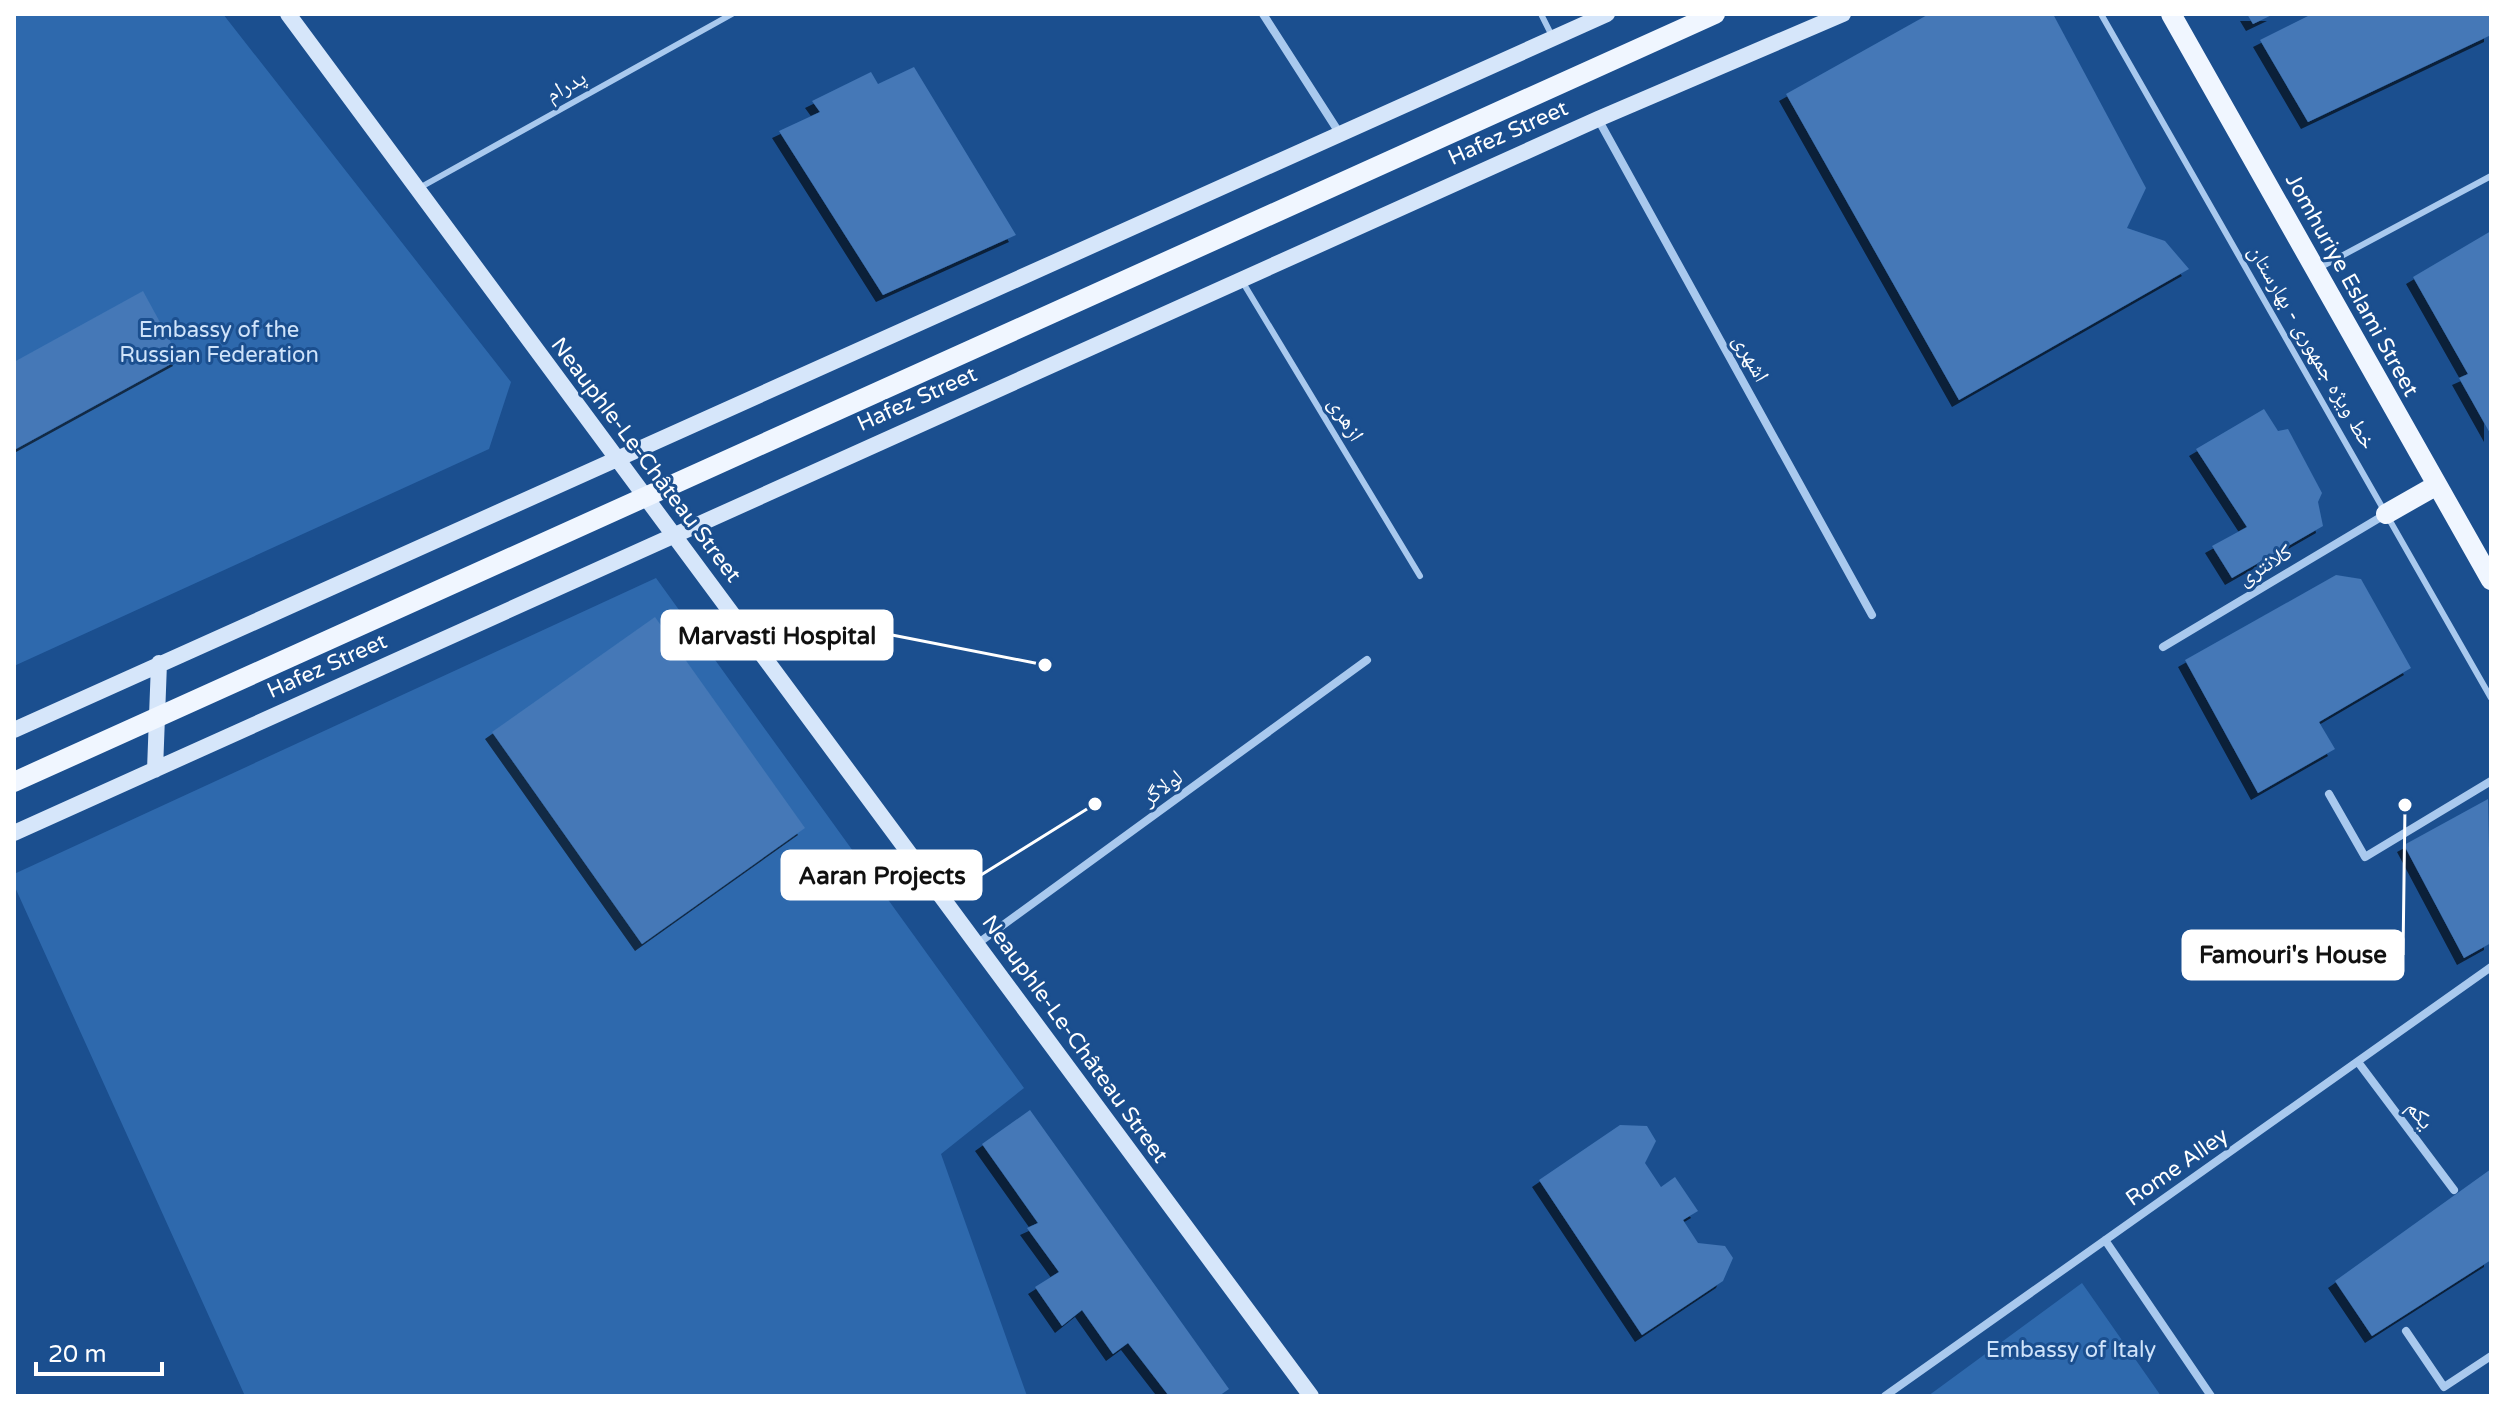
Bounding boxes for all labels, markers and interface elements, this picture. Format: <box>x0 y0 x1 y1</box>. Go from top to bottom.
street label: پدرام <box>541 64 591 109</box>
street label: Hafez Street <box>1444 95 1572 171</box>
street label: Jomhuriye Eslami Street <box>2280 169 2424 401</box>
street label: خط ویژه جمهوری - بهارستان <box>2243 240 2381 454</box>
park label: Embassy of the Russian Federation <box>119 317 319 368</box>
street label: اشهری <box>1727 330 1775 386</box>
street label: Neauphle-Le-Château Street <box>545 333 747 587</box>
street label: Hafez Street <box>853 361 981 437</box>
street label: ازهری <box>1323 392 1369 446</box>
street label: کلانتری <box>2233 539 2297 591</box>
callout: Marvasti Hospital <box>662 611 892 659</box>
text: Marvasti Hospital <box>678 622 876 651</box>
street label: Hafez Street <box>263 628 391 704</box>
street label: لولاگر <box>1136 764 1188 812</box>
callout: Aaran Projects <box>782 851 981 899</box>
text: Aaran Projects <box>798 862 966 891</box>
street label: Neauphle-Le-Château Street <box>976 910 1174 1168</box>
callout: Famouri's House <box>2183 931 2403 979</box>
text: Famouri's House <box>2199 941 2387 970</box>
street label: یکم <box>2400 1095 2439 1135</box>
street label: Rome Alley <box>2121 1122 2233 1212</box>
scale bar <box>36 1326 162 1376</box>
park label: Embassy of Italy <box>1986 1337 2156 1363</box>
text: 20 m <box>48 1340 106 1369</box>

